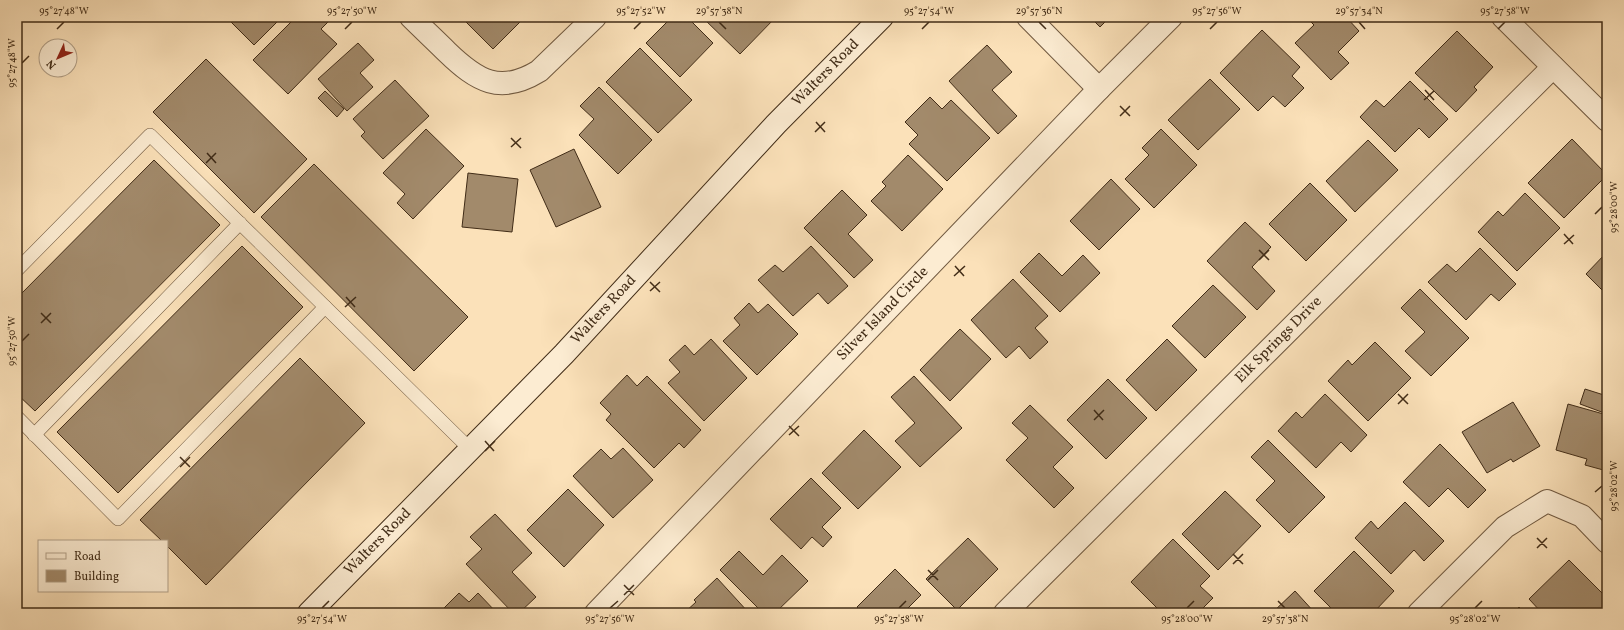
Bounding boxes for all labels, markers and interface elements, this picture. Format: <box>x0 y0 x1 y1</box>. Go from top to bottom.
text: 95°27'48"W <box>39 4 89 18</box>
text: 95°27'50"W <box>327 4 377 18</box>
text: 95°27'52"W <box>616 4 666 18</box>
text: 29°57'38"N <box>696 4 743 18</box>
text: 95°27'54"W <box>904 4 954 18</box>
text: 29°57'36"N <box>1016 4 1063 18</box>
text: 95°27'56"W <box>1192 4 1242 18</box>
text: 29°57'34"N <box>1335 4 1383 18</box>
text: 95°27'58"W <box>1480 4 1530 18</box>
street label: Walters Road <box>788 35 864 111</box>
text: 95°27'48"W <box>5 38 19 88</box>
north arrow <box>38 38 78 78</box>
text: N <box>44 56 60 72</box>
text: 95°28'00"W <box>1607 181 1621 233</box>
street label: Silver Island Circle <box>832 262 934 366</box>
street label: Walters Road <box>566 271 642 349</box>
street label: Elk Springs Drive <box>1231 292 1327 388</box>
text: 95°27'50"W <box>5 316 19 366</box>
text: 95°28'02"W <box>1607 461 1621 511</box>
street label: Walters Road <box>340 504 416 580</box>
legend <box>38 540 168 592</box>
text: Road <box>74 549 101 565</box>
text: Building <box>74 569 119 585</box>
text: 95°27'54"W <box>297 612 347 626</box>
text: 95°27'56"W <box>585 612 635 626</box>
text: 95°27'58"W <box>874 612 924 626</box>
text: 95°28'00"W <box>1161 612 1213 626</box>
text: 29°57'38"N <box>1262 612 1309 626</box>
text: 95°28'02"W <box>1450 612 1500 626</box>

